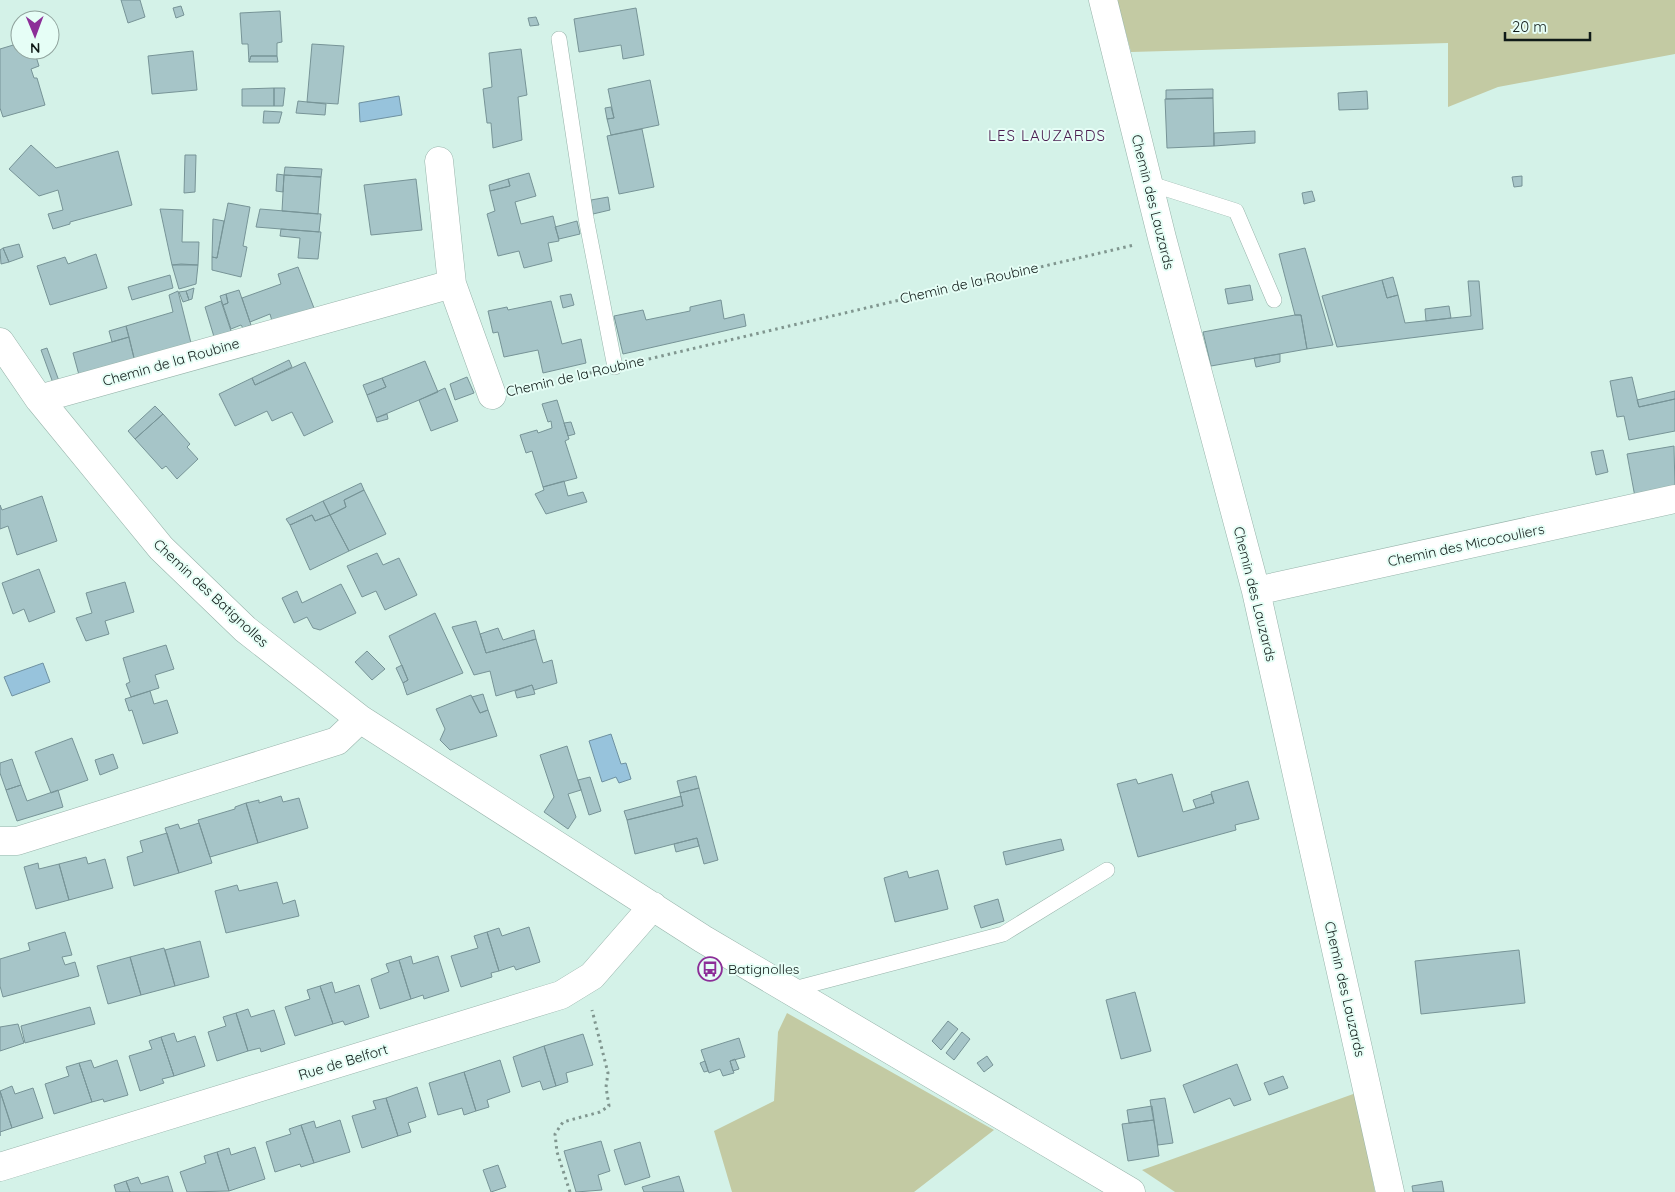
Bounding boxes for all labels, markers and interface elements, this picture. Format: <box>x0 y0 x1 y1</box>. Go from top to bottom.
north arrow <box>10 10 60 60</box>
scale bar <box>1505 10 1590 42</box>
text: 20 m <box>1512 17 1547 36</box>
text: N <box>30 39 41 57</box>
district label: LES LAUZARDS <box>988 126 1106 145</box>
street label: Chemin des Lauzards <box>1128 133 1178 271</box>
street label: Chemin de la Roubine <box>898 258 1040 308</box>
street label: Chemin de la Roubine <box>100 334 242 390</box>
street label: Chemin de la Roubine <box>504 351 646 401</box>
street label: Chemin des Micocouliers <box>1386 520 1546 570</box>
street label: Chemin des Lauzards <box>1230 525 1280 663</box>
street label: Chemin des Batignolles <box>150 535 272 651</box>
street label: Chemin des Lauzards <box>1321 919 1369 1059</box>
bus stop icon: Batignolles <box>697 956 723 982</box>
place label: Batignolles <box>728 960 799 978</box>
street label: Rue de Belfort <box>296 1040 390 1084</box>

